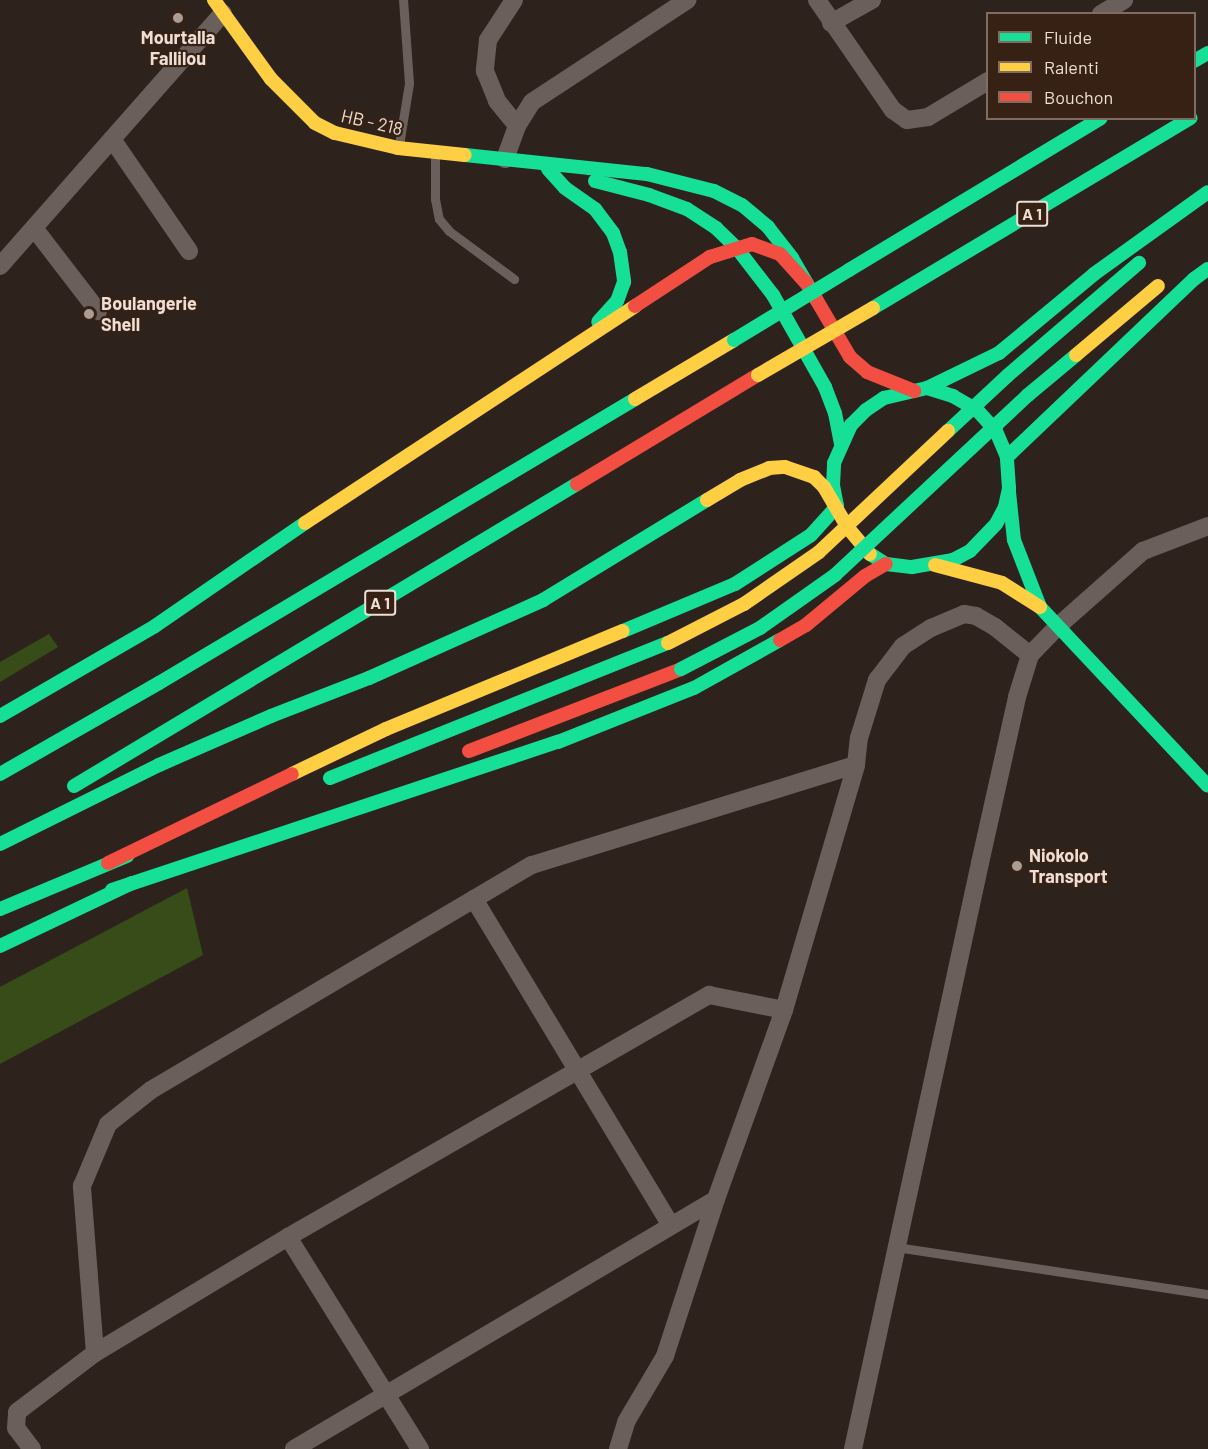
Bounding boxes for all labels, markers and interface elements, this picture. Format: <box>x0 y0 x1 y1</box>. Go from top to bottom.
marker: Mourtalla Fallilou <box>171 11 185 25</box>
legend <box>986 12 1196 120</box>
text: Fluide <box>1044 26 1092 48</box>
place label: Mourtalla Fallilou <box>141 27 215 70</box>
text: Ralenti <box>1044 56 1099 78</box>
text: Bouchon <box>1044 86 1113 108</box>
street label: HB - 218 <box>339 104 405 140</box>
road number: A 1 <box>1016 201 1048 227</box>
place label: Boulangerie Shell <box>101 293 197 336</box>
marker: Boulangerie Shell <box>82 307 96 321</box>
road number: A 1 <box>364 590 397 616</box>
place label: Niokolo Transport <box>1029 845 1108 888</box>
marker: Niokolo Transport <box>1010 859 1024 873</box>

